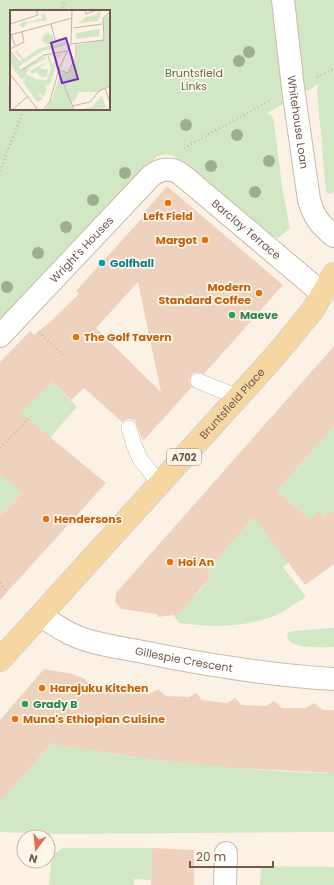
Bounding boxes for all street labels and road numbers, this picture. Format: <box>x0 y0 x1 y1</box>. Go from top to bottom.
street label: Whitehouse Loan <box>284 74 312 170</box>
street label: Barclay Terrace <box>208 195 285 263</box>
street label: Wright's Houses <box>46 212 117 286</box>
street label: Bruntsfield Place <box>196 364 269 443</box>
road number: A702 <box>167 449 201 465</box>
street label: Gillespie Crescent <box>134 643 234 676</box>

